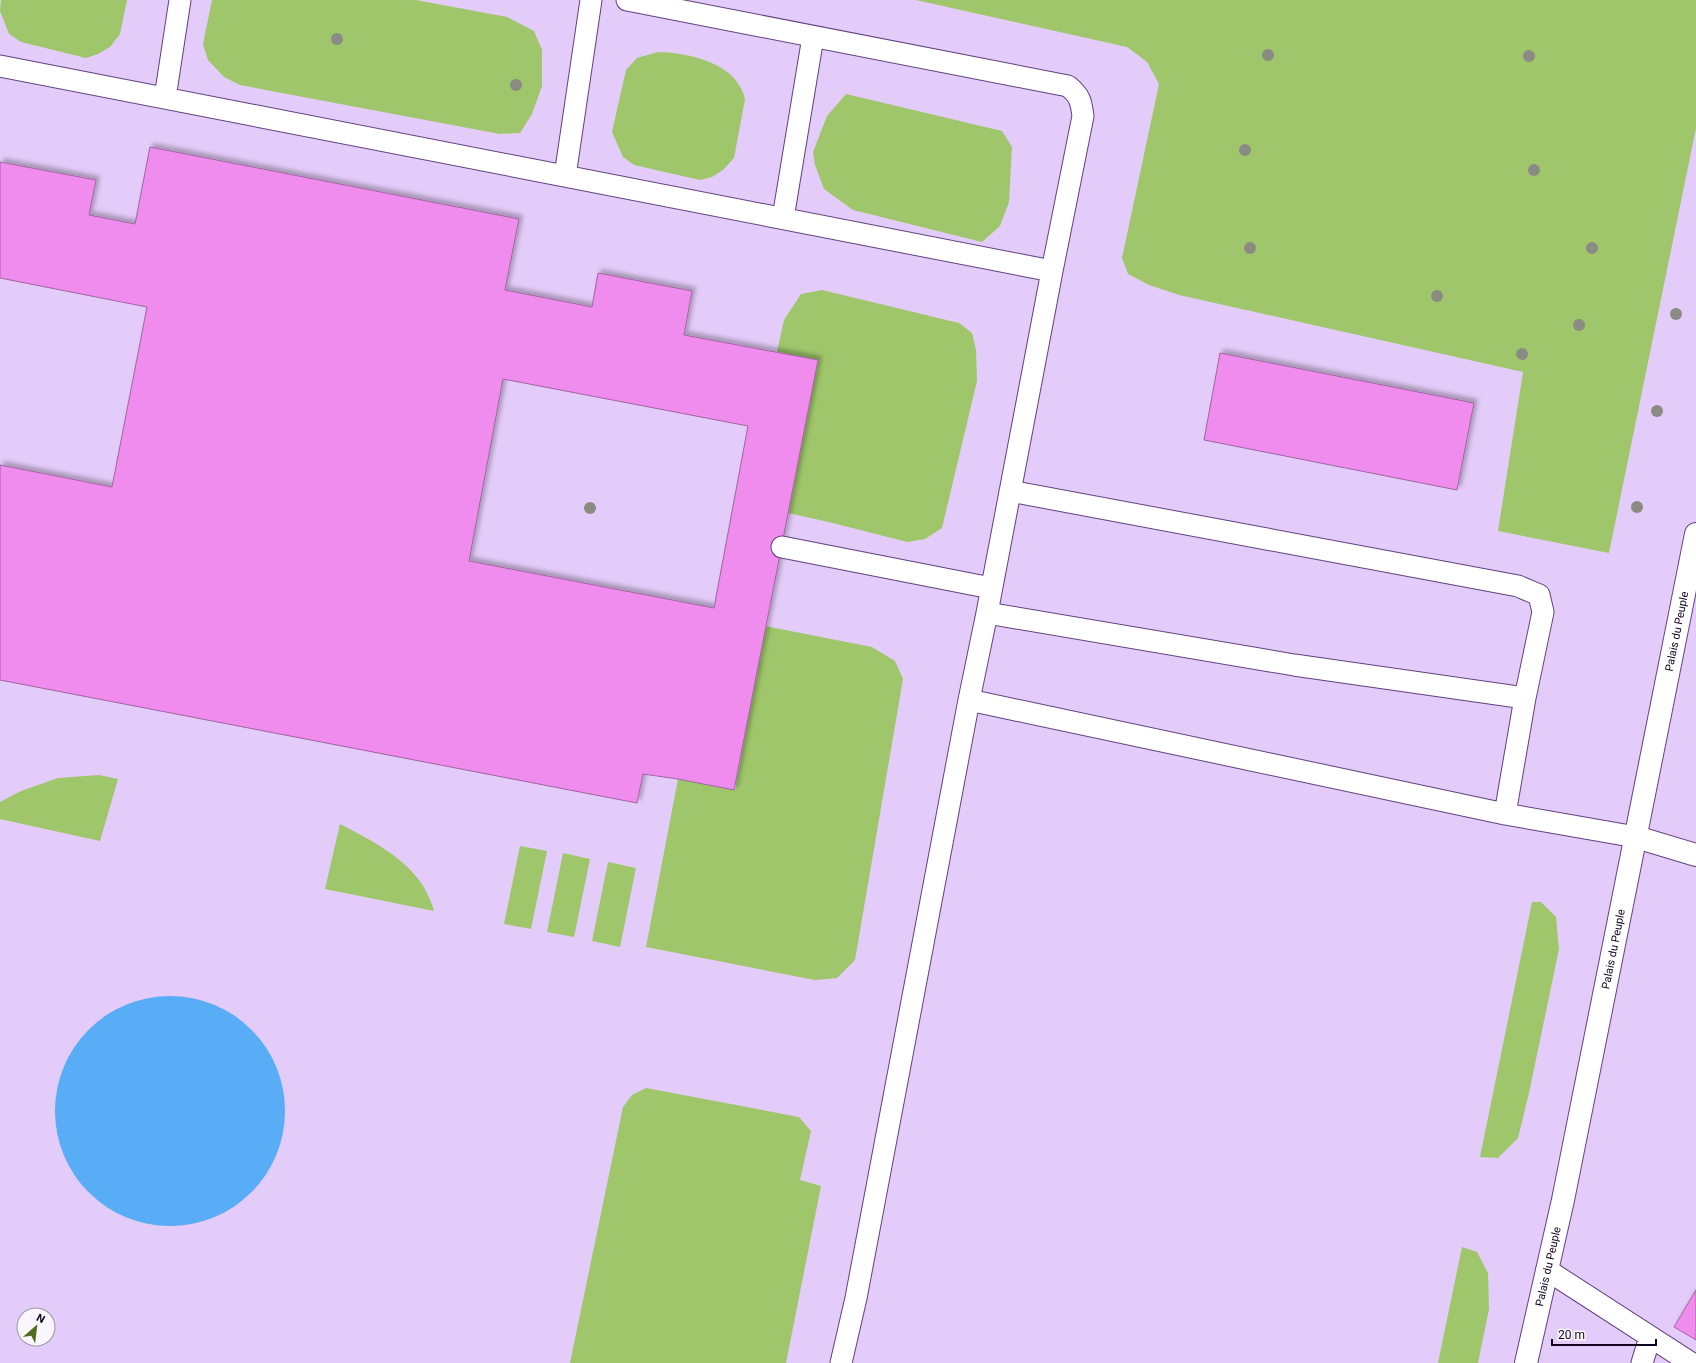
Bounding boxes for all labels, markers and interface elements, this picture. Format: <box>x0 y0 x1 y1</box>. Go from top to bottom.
street label: Palais du Peuple <box>1662 590 1691 672</box>
street label: Palais du Peuple <box>1599 908 1627 990</box>
street label: Palais du Peuple <box>1533 1225 1563 1307</box>
north arrow <box>16 1307 56 1347</box>
text: N <box>34 1311 47 1326</box>
scale bar <box>1552 1321 1656 1347</box>
text: 20 m <box>1558 1328 1585 1342</box>

